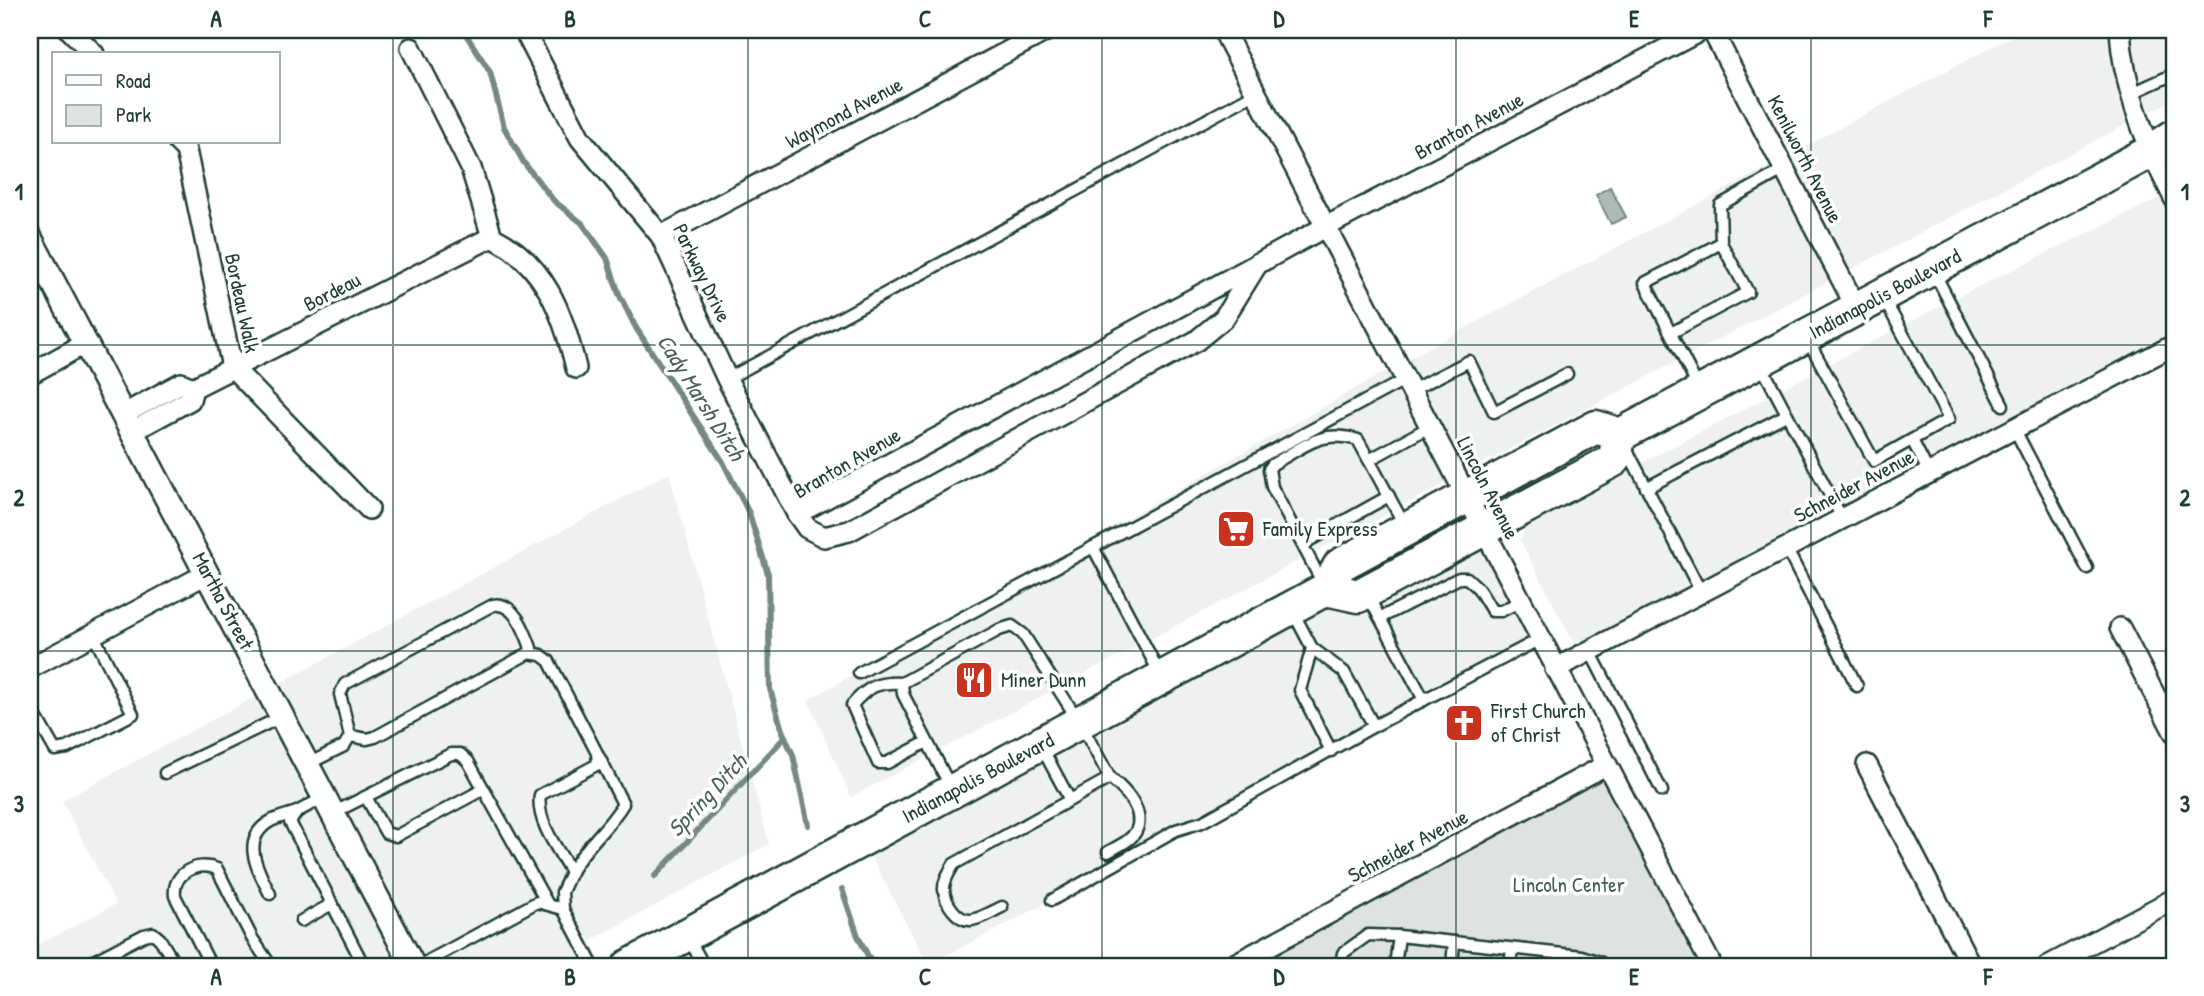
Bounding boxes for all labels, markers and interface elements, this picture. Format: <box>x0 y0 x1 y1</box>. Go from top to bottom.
text: A <box>210 3 222 34</box>
text: B <box>564 3 576 34</box>
text: C <box>919 3 931 34</box>
text: D <box>1274 3 1286 34</box>
text: E <box>1629 3 1640 34</box>
text: F <box>1983 3 1994 34</box>
legend <box>52 52 280 144</box>
text: Road <box>116 66 150 95</box>
street label: Waymond Avenue <box>780 70 907 156</box>
street label: Branton Avenue <box>1409 85 1528 166</box>
street label: Kenilworth Avenue <box>1761 90 1850 228</box>
text: Park <box>116 100 151 129</box>
text: 1 <box>15 176 23 207</box>
text: 1 <box>2181 176 2189 207</box>
street label: Parkway Drive <box>666 219 739 327</box>
street label: Indianapolis Boulevard <box>1804 241 1966 346</box>
street label: Bordeau Walk <box>218 251 267 355</box>
street label: Bordeau <box>298 265 366 318</box>
water label: Cady Marsh Ditch <box>649 328 753 467</box>
street label: Branton Avenue <box>788 420 906 505</box>
street label: Lincoln Avenue <box>1450 431 1527 544</box>
street label: Schneider Avenue <box>1789 442 1919 529</box>
text: 2 <box>14 482 25 513</box>
text: 2 <box>2180 482 2191 513</box>
supermarket icon: Family Express <box>1215 508 1257 550</box>
place label: Family Express <box>1262 514 1378 543</box>
street label: Martha Street <box>186 547 262 655</box>
restaurant icon: Miner Dunn <box>953 659 995 701</box>
place label: Miner Dunn <box>1001 665 1086 694</box>
place label: First Church of Christ <box>1490 696 1586 749</box>
church icon: First Church of Christ <box>1443 702 1485 744</box>
street label: Indianapolis Boulevard <box>897 725 1059 830</box>
water label: Spring Ditch <box>660 745 755 844</box>
text: 3 <box>14 788 24 819</box>
text: 3 <box>2180 788 2190 819</box>
street label: Schneider Avenue <box>1343 802 1473 889</box>
park label: Lincoln Center <box>1513 870 1625 899</box>
text: A <box>210 961 222 992</box>
text: B <box>564 961 576 992</box>
text: C <box>919 961 931 992</box>
text: D <box>1274 961 1286 992</box>
text: E <box>1629 961 1640 992</box>
text: F <box>1983 961 1994 992</box>

